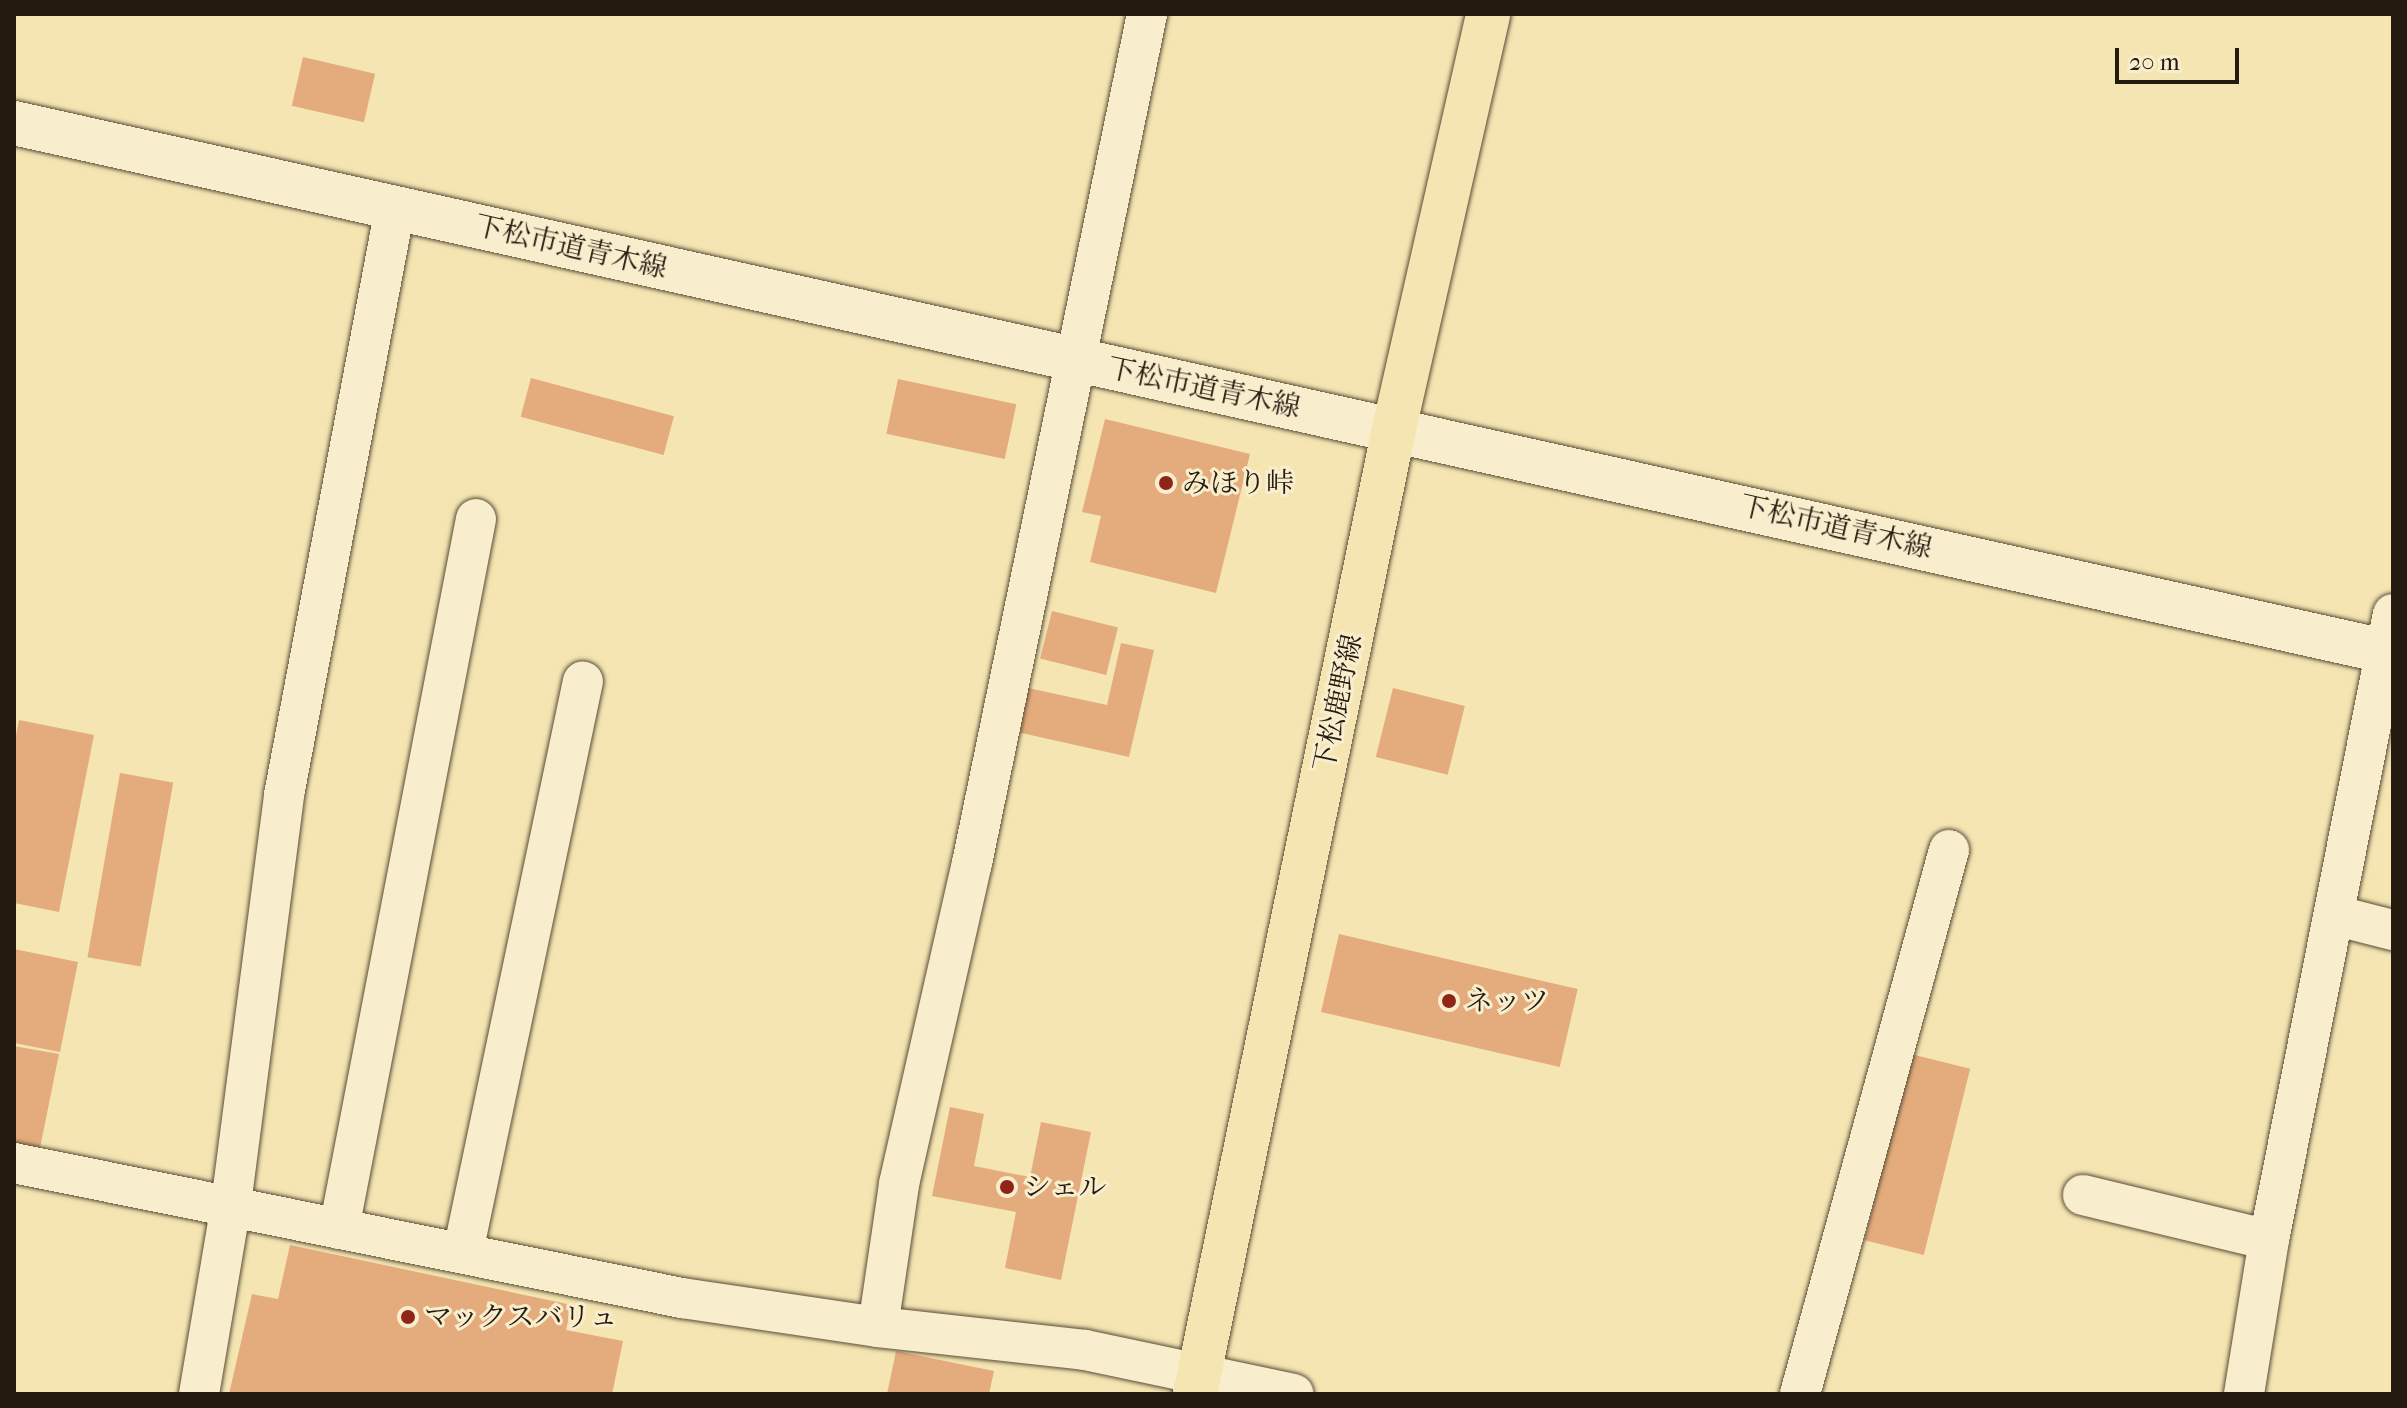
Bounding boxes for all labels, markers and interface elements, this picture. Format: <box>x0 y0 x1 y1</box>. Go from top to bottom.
scale bar <box>2119 32 2243 82</box>
text: 20 m <box>2129 48 2180 76</box>
street label: 下松市道青木線 <box>472 209 670 285</box>
street label: 下松市道青木線 <box>1105 351 1303 425</box>
place label: みほり峠 <box>1182 466 1294 500</box>
marker: みほり峠 <box>1157 474 1175 492</box>
street label: 下松市道青木線 <box>1737 489 1935 565</box>
street label: 下松鹿野線 <box>1307 631 1369 775</box>
place label: ネッツ <box>1465 984 1549 1018</box>
marker: ネッツ <box>1440 992 1458 1010</box>
place label: シェル <box>1023 1170 1107 1204</box>
marker: シェル <box>998 1178 1016 1196</box>
place label: マックスバリュ <box>424 1300 620 1334</box>
marker: マックスバリュ <box>399 1308 417 1326</box>

